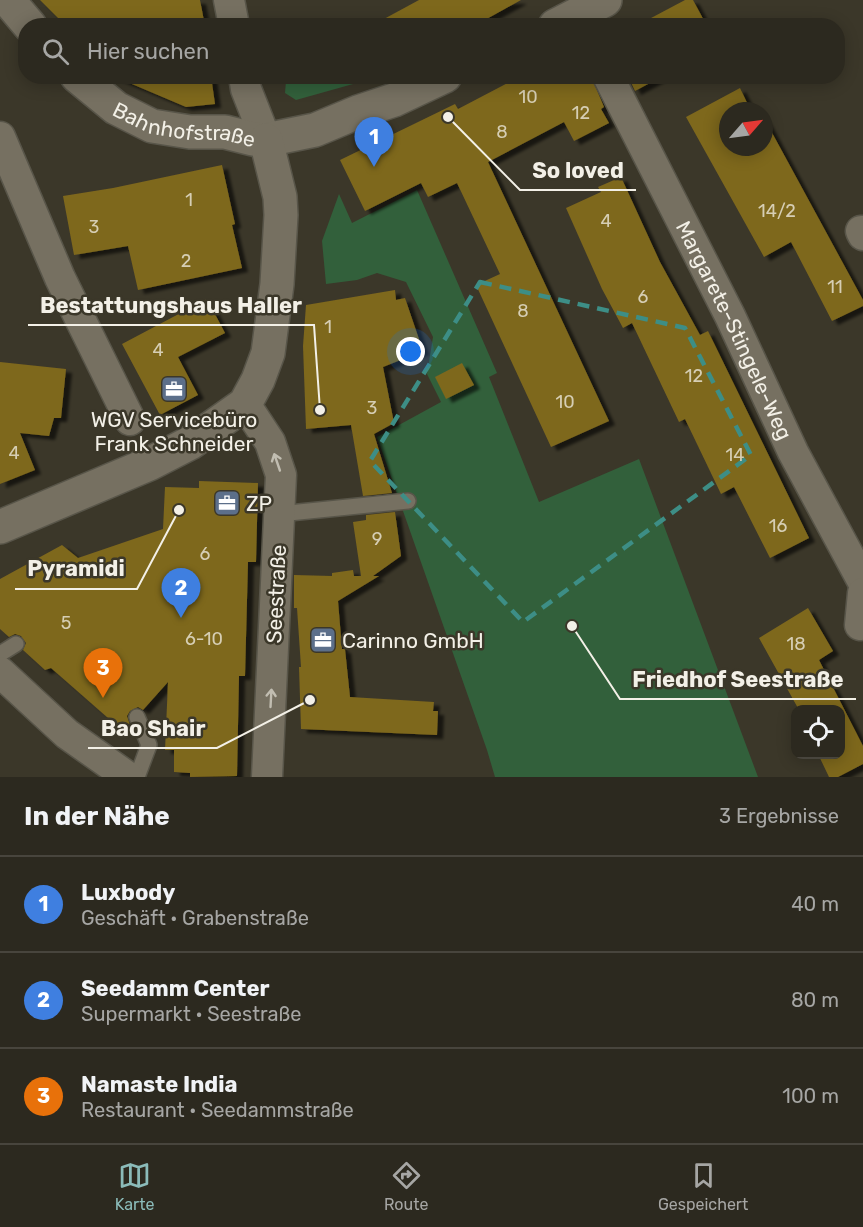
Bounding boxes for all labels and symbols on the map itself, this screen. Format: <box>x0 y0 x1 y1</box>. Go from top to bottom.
house number: 10 <box>518 86 538 108</box>
street label: Bahnhofstraße <box>109 96 258 152</box>
house number: 12 <box>572 102 590 124</box>
north arrow <box>719 102 773 156</box>
pin: 1 <box>354 118 394 167</box>
house number: 8 <box>496 121 508 143</box>
callout: So loved <box>520 150 636 190</box>
text: So loved <box>532 157 624 184</box>
house number: 1 <box>185 189 193 211</box>
house number: 14/2 <box>758 200 796 222</box>
house number: 4 <box>600 210 612 232</box>
house number: 3 <box>89 216 99 238</box>
street label: Margarete-Stingele-Weg <box>671 216 798 444</box>
house number: 2 <box>181 250 191 272</box>
house number: 11 <box>827 276 843 298</box>
callout: Bestattungshaus Haller <box>28 285 314 325</box>
house number: 6 <box>638 286 649 308</box>
text: Bestattungshaus Haller <box>40 292 302 319</box>
house number: 8 <box>517 300 529 322</box>
house number: 1 <box>324 316 332 338</box>
your location <box>396 337 425 366</box>
house number: 4 <box>152 339 164 361</box>
house number: 12 <box>685 365 703 387</box>
office icon: WGV Servicebüro Frank Schneider <box>159 374 189 404</box>
house number: 10 <box>555 391 575 413</box>
house number: 3 <box>367 397 377 419</box>
place label: WGV Servicebüro Frank Schneider <box>91 407 257 456</box>
house number: 4 <box>8 442 20 464</box>
house number: 14 <box>726 444 744 466</box>
one-way arrow <box>270 453 281 472</box>
office icon: ZP <box>212 488 242 518</box>
place label: ZP <box>246 491 272 516</box>
house number: 16 <box>769 515 787 537</box>
house number: 9 <box>372 528 382 550</box>
house number: 6 <box>200 543 211 565</box>
street label: Seestraße <box>261 544 291 644</box>
callout: Pyramidi <box>15 549 137 589</box>
text: Pyramidi <box>27 555 125 582</box>
pin: 2 <box>162 568 201 618</box>
house number: 5 <box>61 612 71 634</box>
office icon: Carinno GmbH <box>308 625 338 655</box>
house number: 6-10 <box>185 628 223 650</box>
place label: Carinno GmbH <box>342 628 484 653</box>
house number: 18 <box>786 633 806 655</box>
pin: 3 <box>84 648 122 698</box>
callout: Friedhof Seestraße <box>620 659 856 699</box>
text: Friedhof Seestraße <box>632 666 844 693</box>
one-way arrow <box>266 688 277 708</box>
callout: Bao Shair <box>88 708 217 748</box>
text: Bao Shair <box>101 715 205 742</box>

